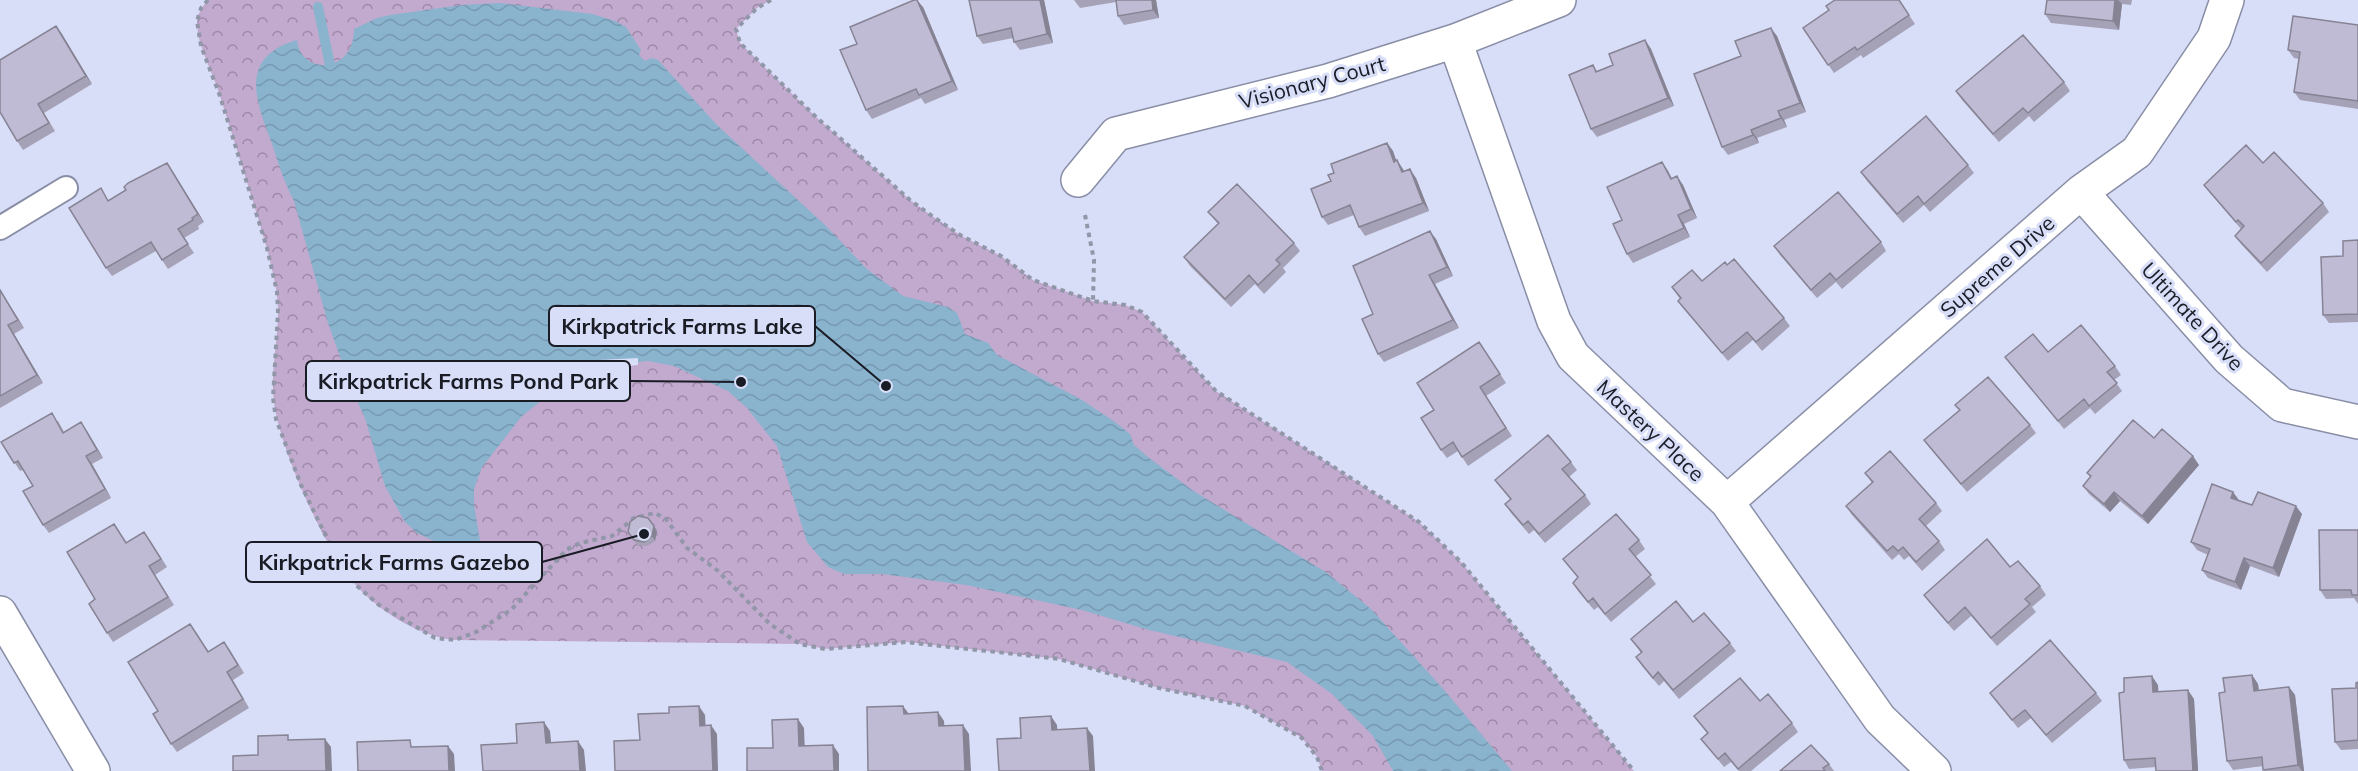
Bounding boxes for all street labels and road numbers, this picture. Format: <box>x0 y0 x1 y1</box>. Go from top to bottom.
street label: Visionary Court <box>1236 50 1388 114</box>
street label: Supreme Drive <box>1935 209 2059 323</box>
street label: Ultimate Drive <box>2136 256 2250 376</box>
street label: Mastery Place <box>1592 374 1710 486</box>

